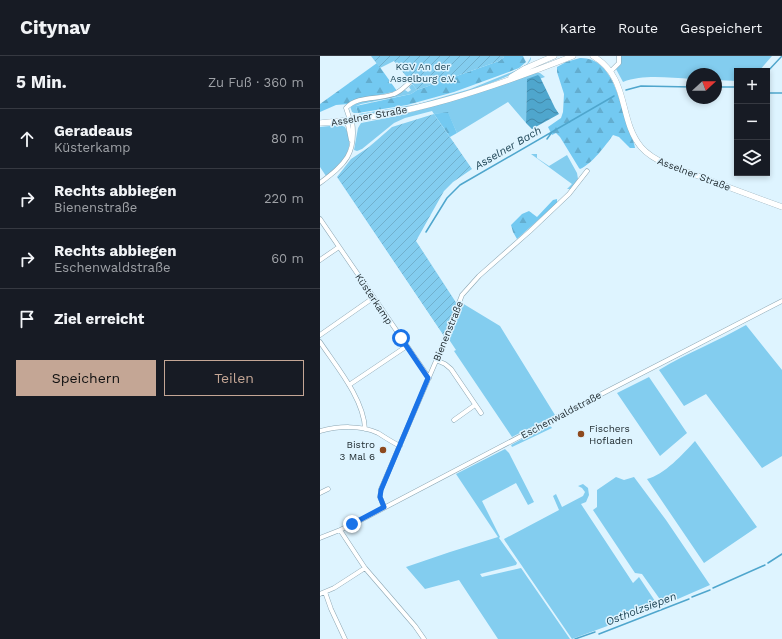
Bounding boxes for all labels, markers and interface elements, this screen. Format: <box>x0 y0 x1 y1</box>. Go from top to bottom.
text: Citynav <box>20 16 91 39</box>
text: Karte <box>560 20 596 36</box>
text: Route <box>618 20 658 36</box>
text: Gespeichert <box>680 20 762 36</box>
park label: KGV An der Asselburg e.V. <box>390 61 456 84</box>
north arrow <box>686 68 722 104</box>
map controls <box>734 68 770 176</box>
button: + <box>734 68 770 104</box>
text: 5 Min. <box>16 72 67 92</box>
text: Zu Fuß · 360 m <box>208 75 304 90</box>
street label: Asselner Straße <box>330 104 408 128</box>
button: − <box>734 104 770 140</box>
text: Geradeaus <box>54 122 133 140</box>
water label: Asselner Bach <box>472 124 544 173</box>
icon: ahead <box>16 128 38 150</box>
text: 80 m <box>271 131 304 146</box>
text: Küsterkamp <box>54 140 130 155</box>
button: layers <box>734 140 770 176</box>
street label: Asselner Straße <box>656 155 732 193</box>
text: Rechts abbiegen <box>54 182 176 200</box>
icon: right <box>16 188 38 210</box>
text: 220 m <box>264 191 304 206</box>
text: Bienenstraße <box>54 200 137 215</box>
text: Rechts abbiegen <box>54 242 176 260</box>
icon: right <box>16 248 38 270</box>
text: 60 m <box>271 251 304 266</box>
text: Eschenwaldstraße <box>54 260 170 275</box>
street label: Küsterkamp <box>353 272 395 326</box>
street label: Bienenstraße <box>431 299 465 363</box>
icon: arrive <box>16 308 38 330</box>
text: Ziel erreicht <box>54 310 144 328</box>
route start <box>392 329 410 347</box>
button: Speichern <box>16 360 156 396</box>
button: Teilen <box>164 360 304 396</box>
street label: Eschenwaldstraße <box>519 389 603 441</box>
place label: Fischers Hofladen <box>589 423 633 446</box>
marker: Fischers Hofladen <box>576 429 586 439</box>
place label: Bistro 3 Mal 6 <box>339 439 375 462</box>
marker: Bistro 3 Mal 6 <box>378 445 388 455</box>
route end <box>343 515 361 533</box>
water label: Ostholzsiepen <box>604 590 678 628</box>

